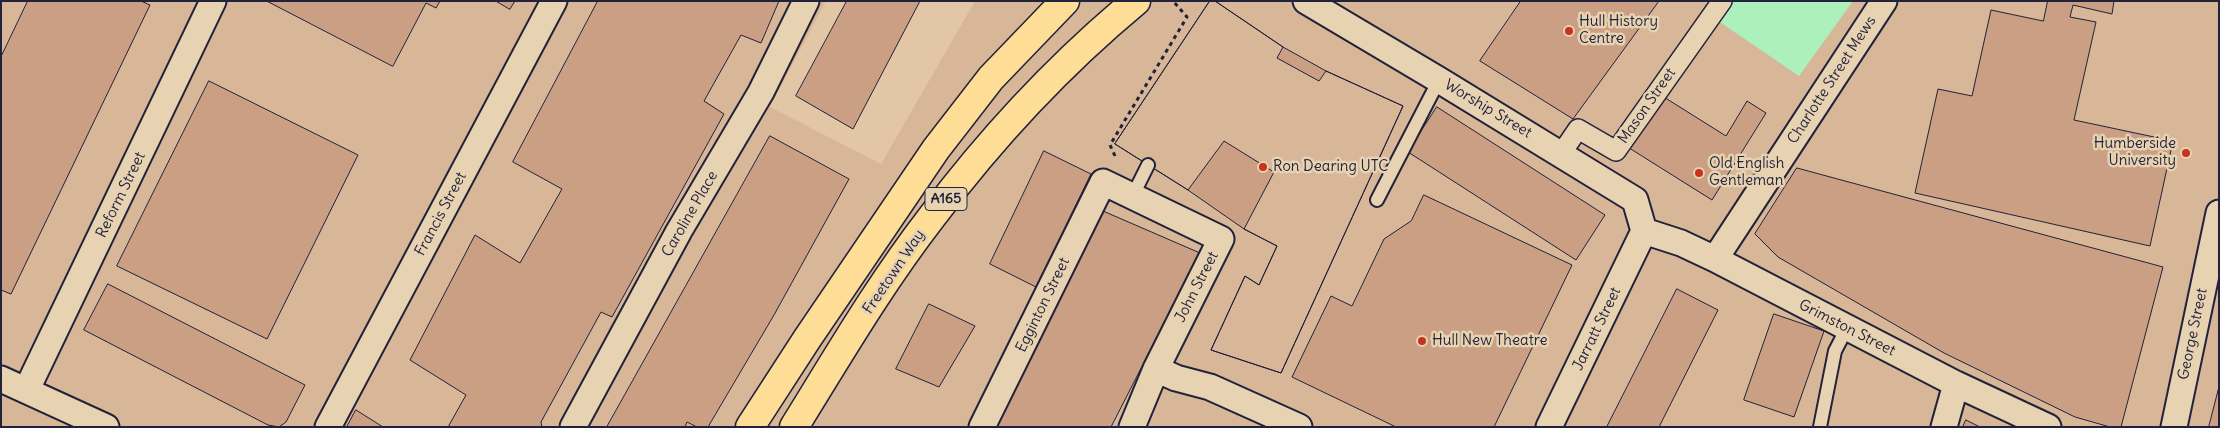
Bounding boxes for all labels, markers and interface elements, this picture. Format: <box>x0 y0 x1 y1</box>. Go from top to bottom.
place label: Hull History Centre <box>1579 13 1658 48</box>
street label: Charlotte Street Mews <box>1784 13 1880 147</box>
marker: Hull History Centre <box>1563 25 1575 37</box>
street label: Mason Street <box>1614 65 1680 147</box>
street label: Worship Street <box>1441 76 1535 142</box>
place label: Humberside University <box>2094 135 2176 170</box>
marker: Humberside University <box>2180 147 2192 159</box>
street label: Reform Street <box>92 149 150 241</box>
place label: Old English Gentleman <box>1709 155 1784 190</box>
place label: Ron Dearing UTC <box>1273 158 1388 176</box>
marker: Ron Dearing UTC <box>1257 161 1269 173</box>
marker: Old English Gentleman <box>1693 167 1705 179</box>
street label: Caroline Place <box>658 168 722 260</box>
street label: Francis Street <box>411 169 471 259</box>
road number: A165 <box>925 188 967 210</box>
street label: Freetown Way <box>859 227 929 317</box>
street label: John Street <box>1172 249 1222 325</box>
street label: Egginton Street <box>1012 255 1074 355</box>
street label: Jarratt Street <box>1569 284 1625 374</box>
street label: George Street <box>2174 286 2212 382</box>
street label: Grimston Street <box>1796 296 1898 360</box>
place label: Hull New Theatre <box>1432 332 1547 350</box>
marker: Hull New Theatre <box>1416 335 1428 347</box>

